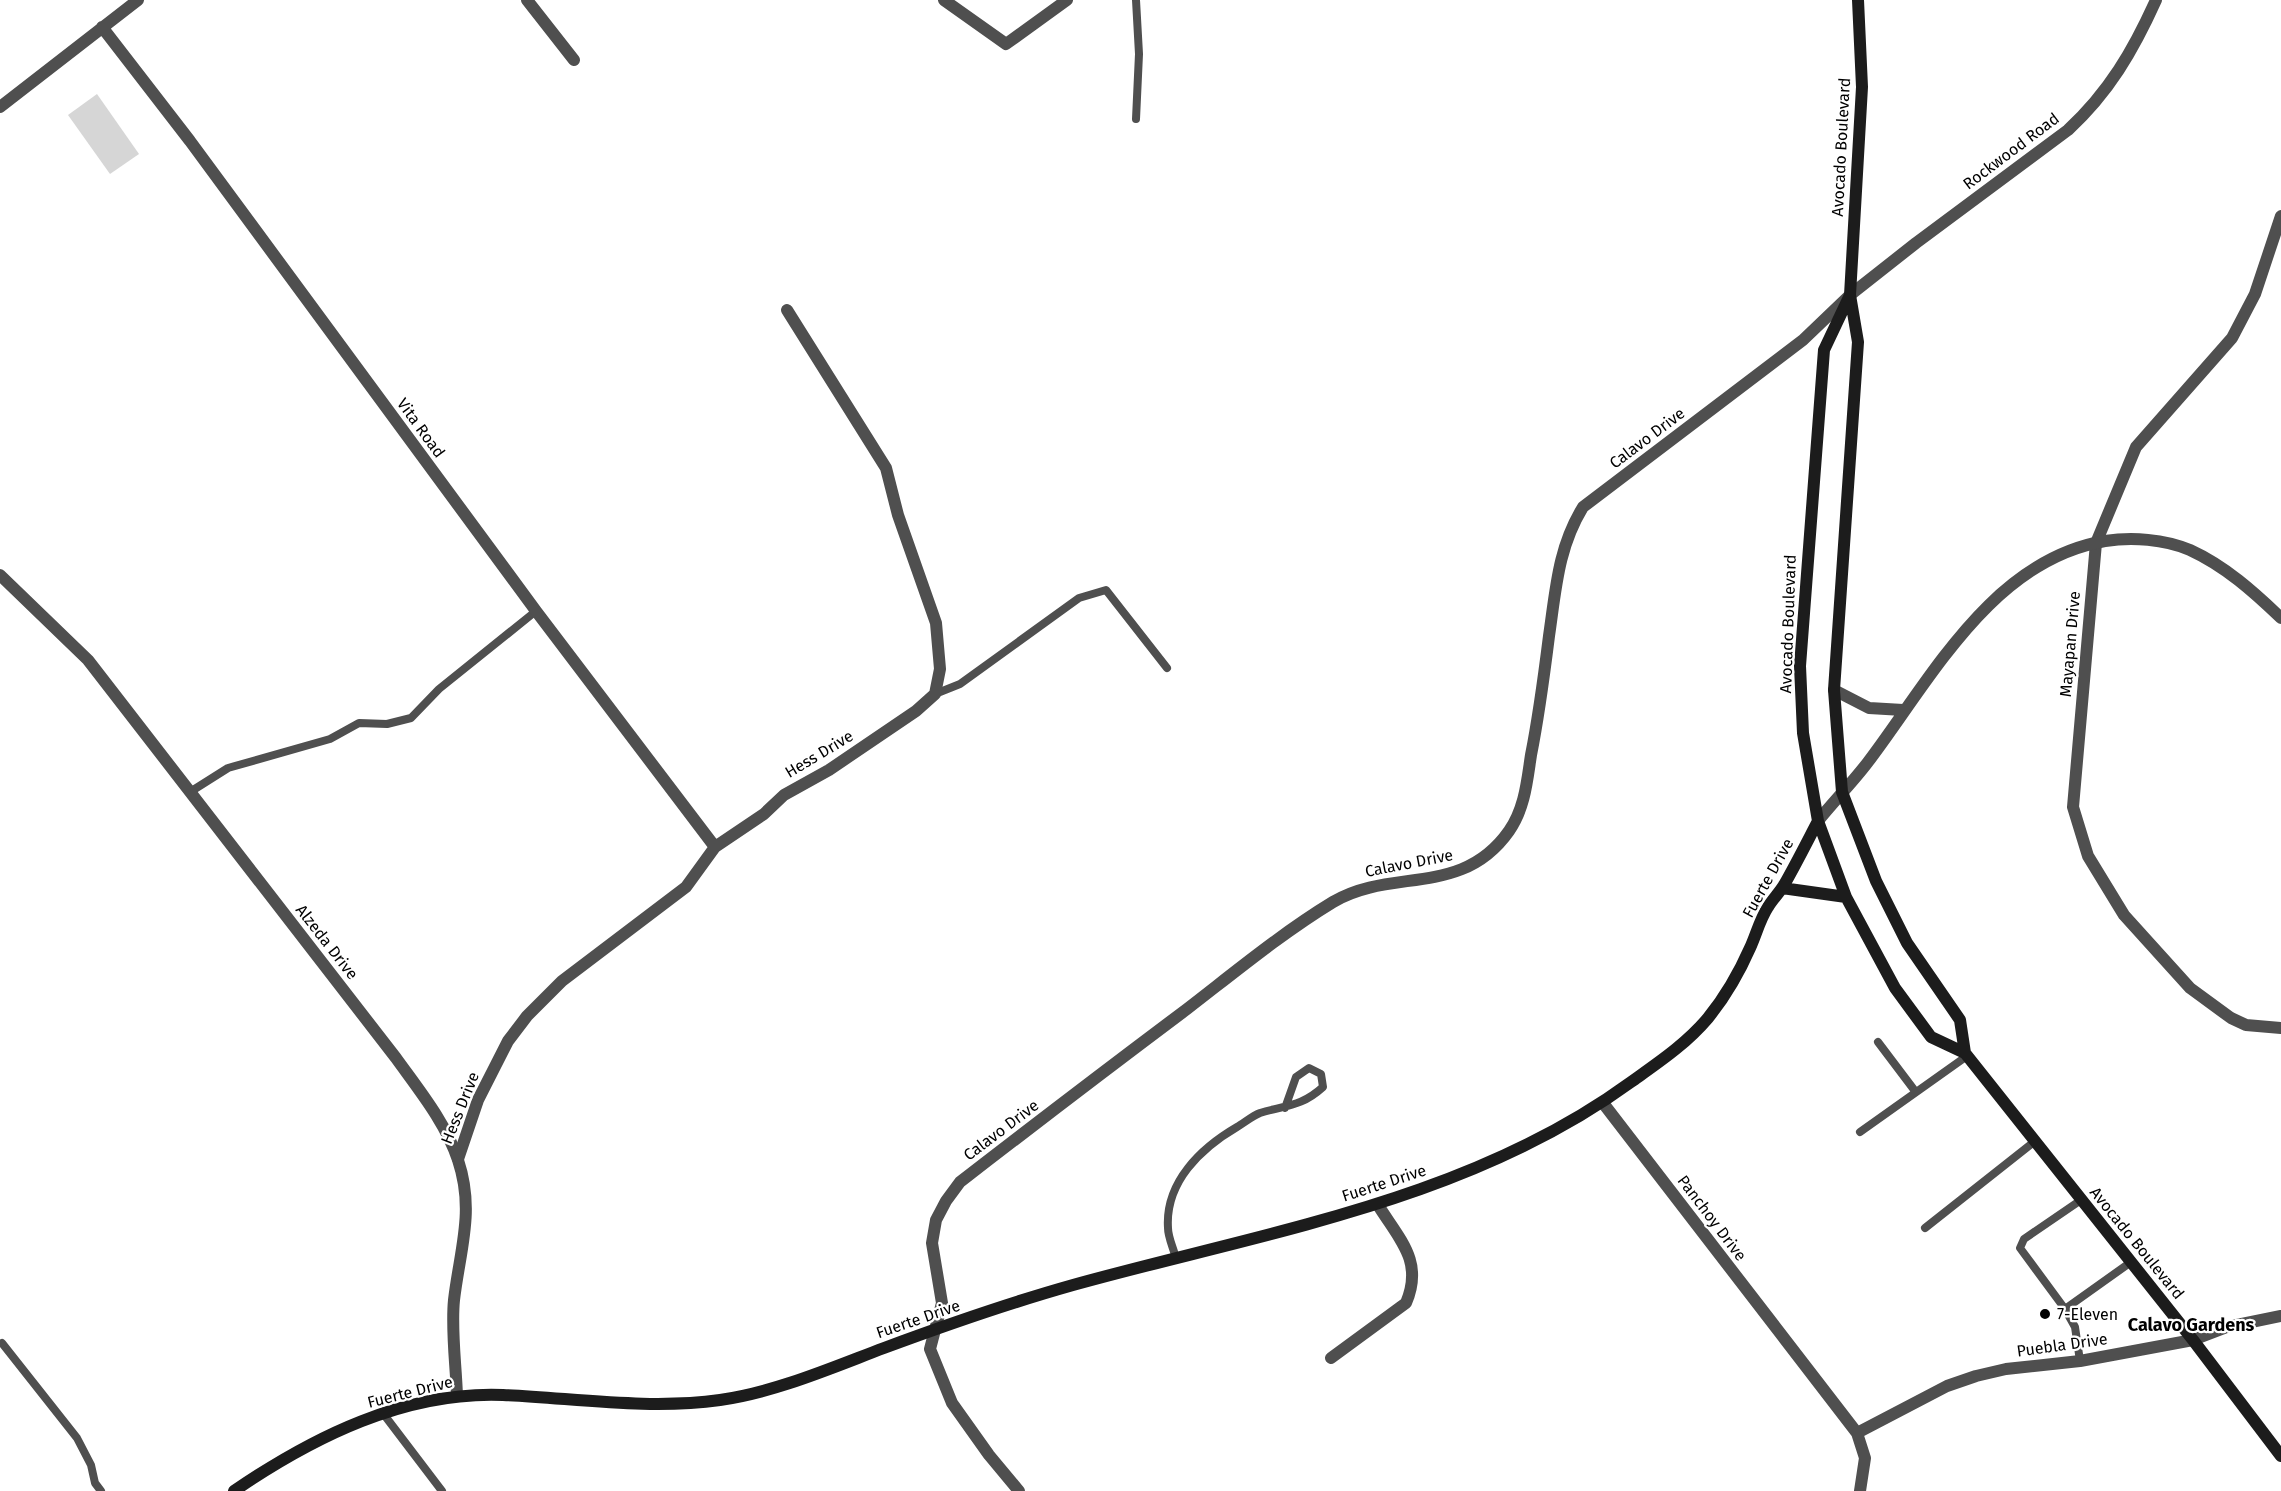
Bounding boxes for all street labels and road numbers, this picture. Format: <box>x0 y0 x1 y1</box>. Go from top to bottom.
street label: Avocado Boulevard <box>1828 77 1854 217</box>
street label: Rockwood Road <box>1959 109 2063 193</box>
street label: Vita Road <box>393 395 449 461</box>
street label: Calavo Drive <box>1606 404 1688 472</box>
street label: Avocado Boulevard <box>1776 554 1800 694</box>
street label: Mayapan Drive <box>2056 590 2084 698</box>
street label: Hess Drive <box>781 726 857 782</box>
street label: Fuerte Drive <box>1738 835 1798 921</box>
street label: Calavo Drive <box>1363 845 1455 881</box>
street label: Alzeda Drive <box>292 901 362 983</box>
street label: Hess Drive <box>437 1069 483 1147</box>
street label: Calavo Drive <box>960 1096 1042 1164</box>
street label: Fuerte Drive <box>1339 1160 1429 1206</box>
street label: Panchoy Drive <box>1674 1171 1750 1265</box>
street label: Avocado Boulevard <box>2086 1183 2188 1303</box>
street label: Fuerte Drive <box>874 1296 962 1342</box>
street label: Puebla Drive <box>2015 1329 2109 1361</box>
street label: Fuerte Drive <box>365 1372 455 1412</box>

